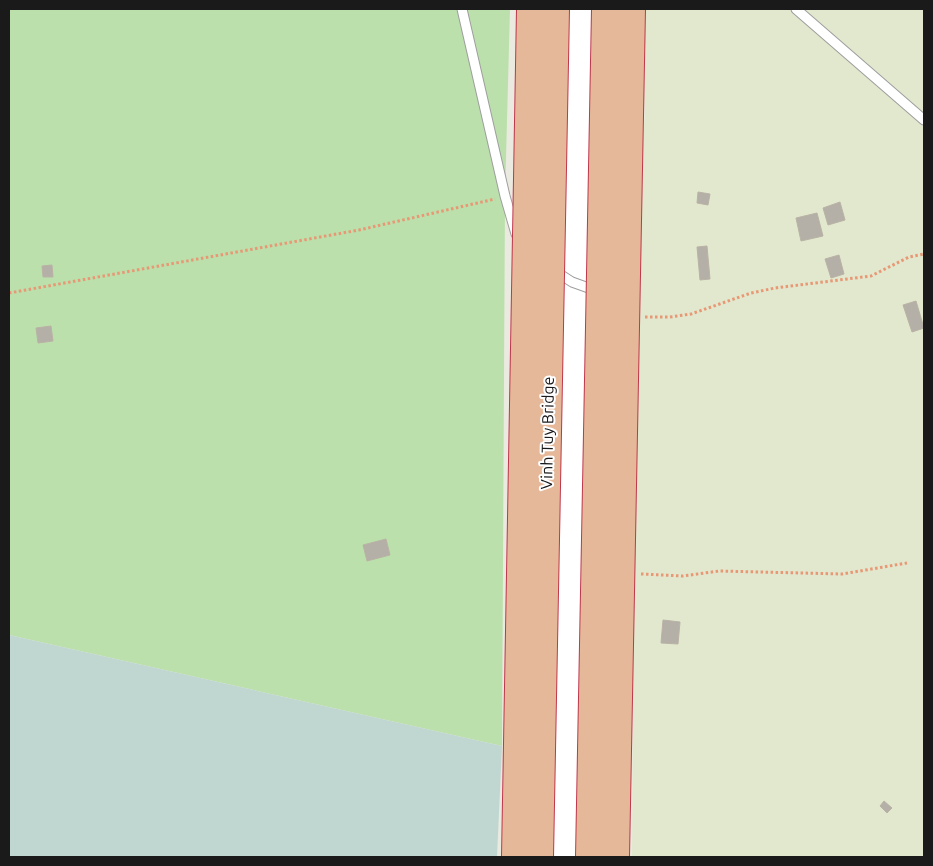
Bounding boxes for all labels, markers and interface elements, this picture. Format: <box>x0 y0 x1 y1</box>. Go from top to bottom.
street label: Vinh Tuy Bridge <box>537 376 557 490</box>

